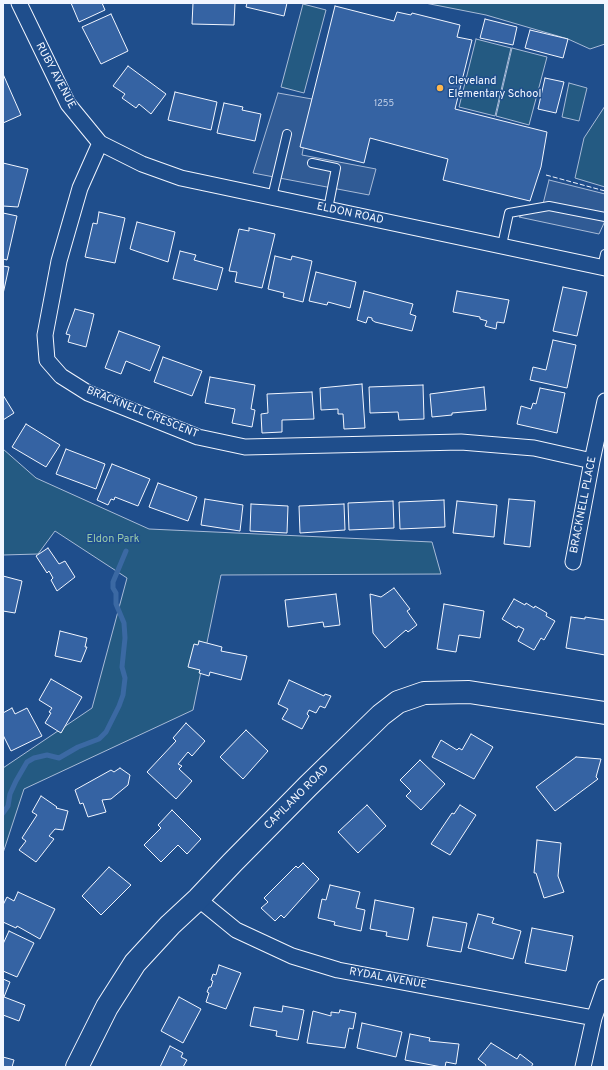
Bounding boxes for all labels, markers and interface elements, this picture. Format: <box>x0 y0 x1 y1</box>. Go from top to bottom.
street label: RUBY AVENUE <box>32 41 78 111</box>
place label: Cleveland Elementary School <box>448 75 541 101</box>
marker: Cleveland Elementary School <box>435 83 445 93</box>
house number: 1255 <box>374 99 394 109</box>
street label: ELDON ROAD <box>315 200 385 228</box>
street label: BRACKNELL CRESCENT <box>84 384 200 442</box>
street label: BRACKNELL PLACE <box>568 455 600 555</box>
park label: Eldon Park <box>86 533 140 547</box>
street label: CAPILANO ROAD <box>262 763 332 833</box>
street label: RYDAL AVENUE <box>348 966 428 992</box>

